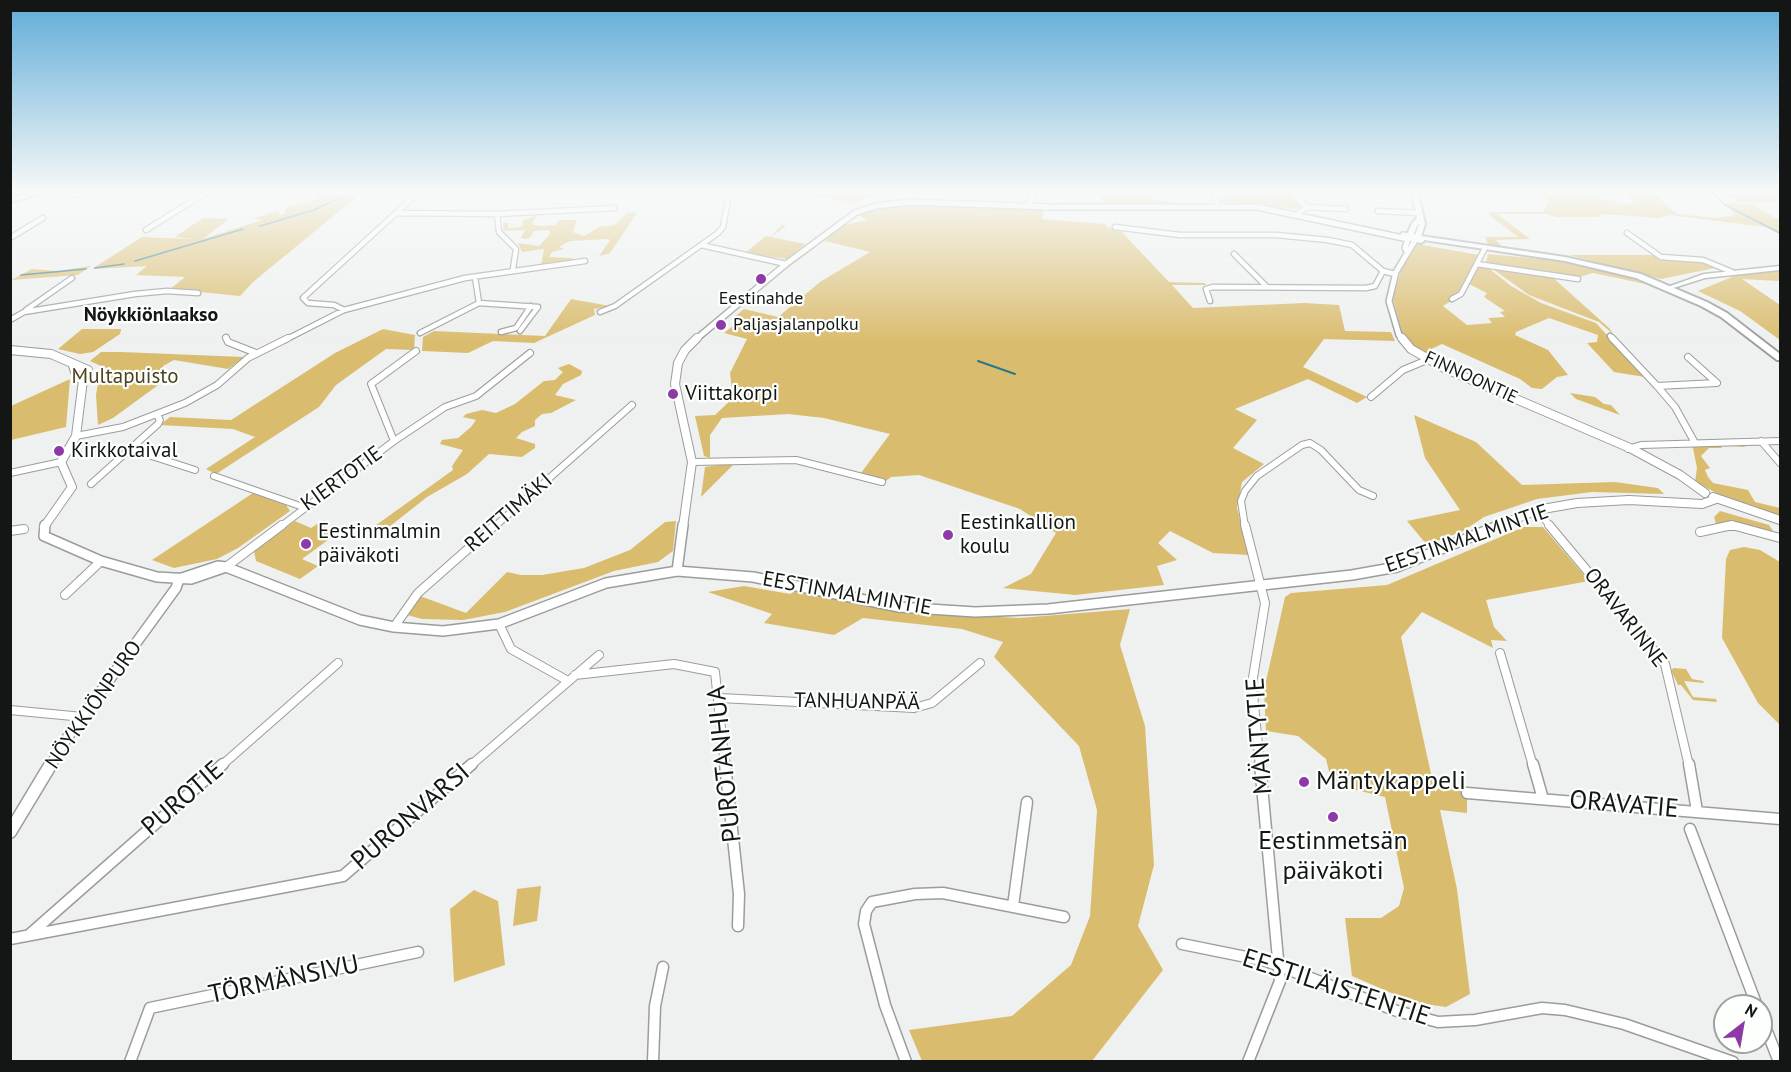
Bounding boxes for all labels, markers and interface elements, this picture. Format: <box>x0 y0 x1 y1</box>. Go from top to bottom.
marker: Eestinahde <box>754 272 768 286</box>
place label: Eestinahde <box>719 288 803 310</box>
district label: Nöykkiönlaakso <box>84 303 218 327</box>
place label: Paljasjalanpolku <box>733 314 859 336</box>
marker: Paljasjalanpolku <box>714 318 728 332</box>
street label: FINNOONTIE <box>1421 347 1521 409</box>
park label: Multapuisto <box>72 364 178 390</box>
place label: Viittakorpi <box>685 381 778 407</box>
marker: Viittakorpi <box>666 387 680 401</box>
place label: Kirkkotaival <box>71 438 178 464</box>
street label: KIERTOTIE <box>296 441 388 517</box>
marker: Kirkkotaival <box>52 444 66 458</box>
street label: REITTIMÄKI <box>460 468 558 558</box>
street label: EESTINMALMINTIE <box>1382 499 1552 579</box>
place label: Eestinkallion koulu <box>960 510 1076 560</box>
place label: Eestinmalmin päiväkoti <box>318 519 441 569</box>
marker: Eestinkallion koulu <box>941 528 955 542</box>
marker: Eestinmalmin päiväkoti <box>299 537 313 551</box>
street label: ORAVARINNE <box>1578 563 1672 673</box>
street label: EESTINMALMINTIE <box>761 567 933 621</box>
street label: NÖYKKIÖNPURO <box>40 636 148 774</box>
street label: MÄNTYTIE <box>1240 676 1280 796</box>
street label: PUROTANHUA <box>701 684 749 844</box>
street label: TANHUANPÄÄ <box>794 688 920 716</box>
street label: PUROTIE <box>136 755 230 843</box>
street label: PURONVARSI <box>345 757 477 877</box>
place label: Mäntykappeli <box>1316 766 1466 798</box>
marker: Mäntykappeli <box>1297 775 1311 789</box>
street label: ORAVATIE <box>1568 785 1680 825</box>
marker: Eestinmetsän päiväkoti <box>1326 810 1340 824</box>
place label: Eestinmetsän päiväkoti <box>1258 826 1408 888</box>
street label: EESTILÄISTENTIE <box>1238 943 1434 1033</box>
street label: TÖRMÄNSIVU <box>206 949 362 1011</box>
north arrow <box>1713 994 1773 1054</box>
text: N <box>1742 999 1761 1022</box>

